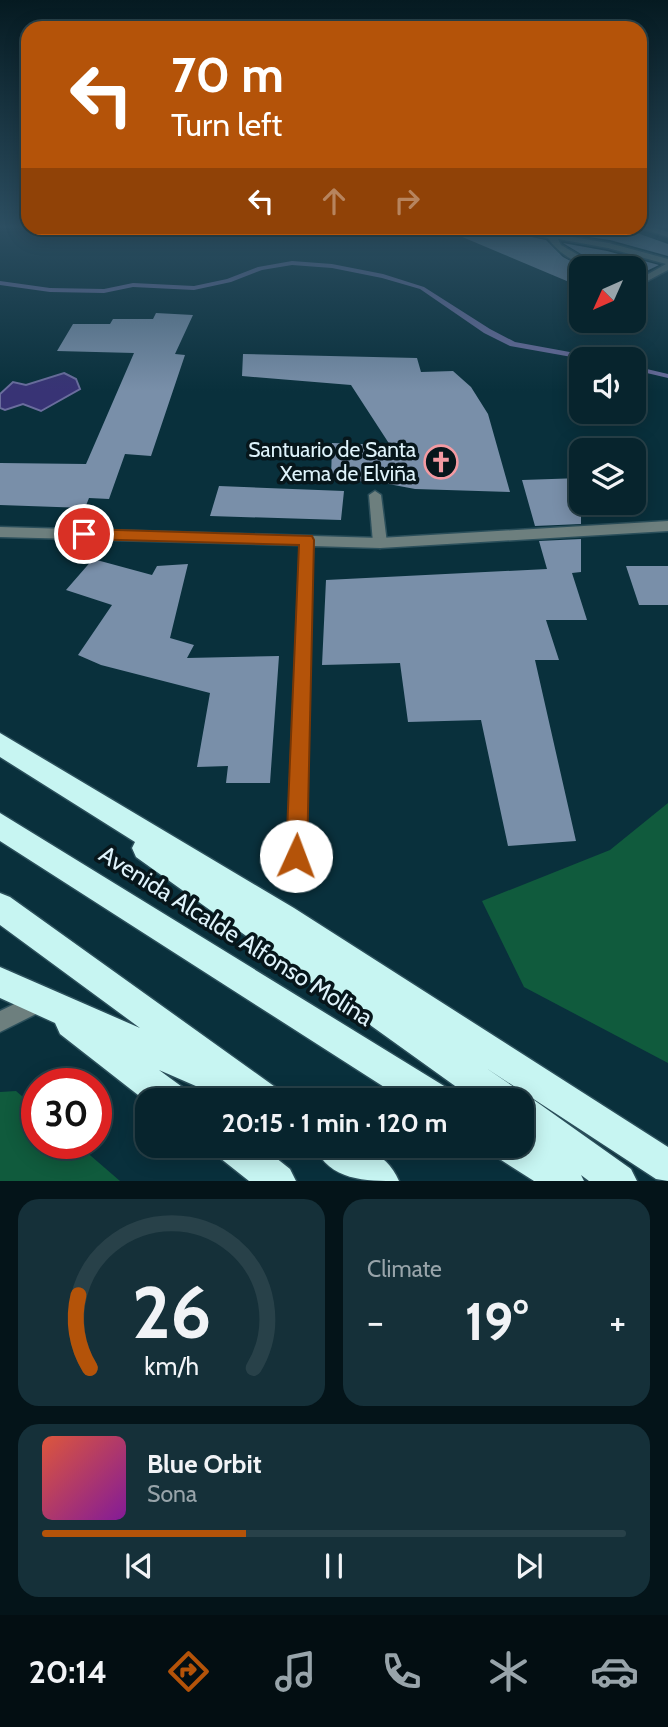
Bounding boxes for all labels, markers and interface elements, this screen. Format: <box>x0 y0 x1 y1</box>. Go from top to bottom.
text: 70 m <box>171 45 284 104</box>
icon: left <box>56 49 147 140</box>
text: Turn left <box>171 105 282 144</box>
icon: left <box>242 182 280 220</box>
icon: ahead <box>315 182 353 220</box>
icon: right <box>388 182 426 220</box>
north arrow <box>569 256 646 332</box>
map controls <box>569 256 646 515</box>
button: sound <box>569 347 646 424</box>
place label: Santuario de Santa Xema de Elviña <box>248 437 416 486</box>
button: layers <box>569 438 646 515</box>
church icon: Santuario de Santa Xema de Elviña <box>422 443 460 481</box>
pin <box>54 504 114 564</box>
icon: arrive <box>65 515 103 553</box>
position arrow <box>259 819 333 893</box>
street label: Avenida Alcalde Alfonso Molina <box>94 839 379 1032</box>
speed limit sign: 30 <box>21 1068 112 1159</box>
text: 20:15 · 1 min · 120 m <box>222 1107 447 1139</box>
text: Climate <box>367 1255 442 1283</box>
text: 26 <box>132 1269 211 1357</box>
text: 19° <box>465 1290 528 1353</box>
text: − <box>367 1298 384 1345</box>
text: + <box>609 1298 626 1345</box>
text: km/h <box>144 1351 199 1381</box>
text: Blue Orbit <box>147 1448 262 1480</box>
text: Sona <box>147 1480 197 1508</box>
icon: previous <box>120 1547 158 1585</box>
icon: pause <box>315 1547 353 1585</box>
icon: next <box>510 1547 548 1585</box>
icon: directions <box>164 1647 213 1696</box>
icon: music <box>271 1647 320 1696</box>
icon: phone <box>377 1647 426 1696</box>
icon: climate <box>484 1647 533 1696</box>
icon: car <box>590 1647 639 1696</box>
text: 20:14 <box>29 1652 107 1691</box>

